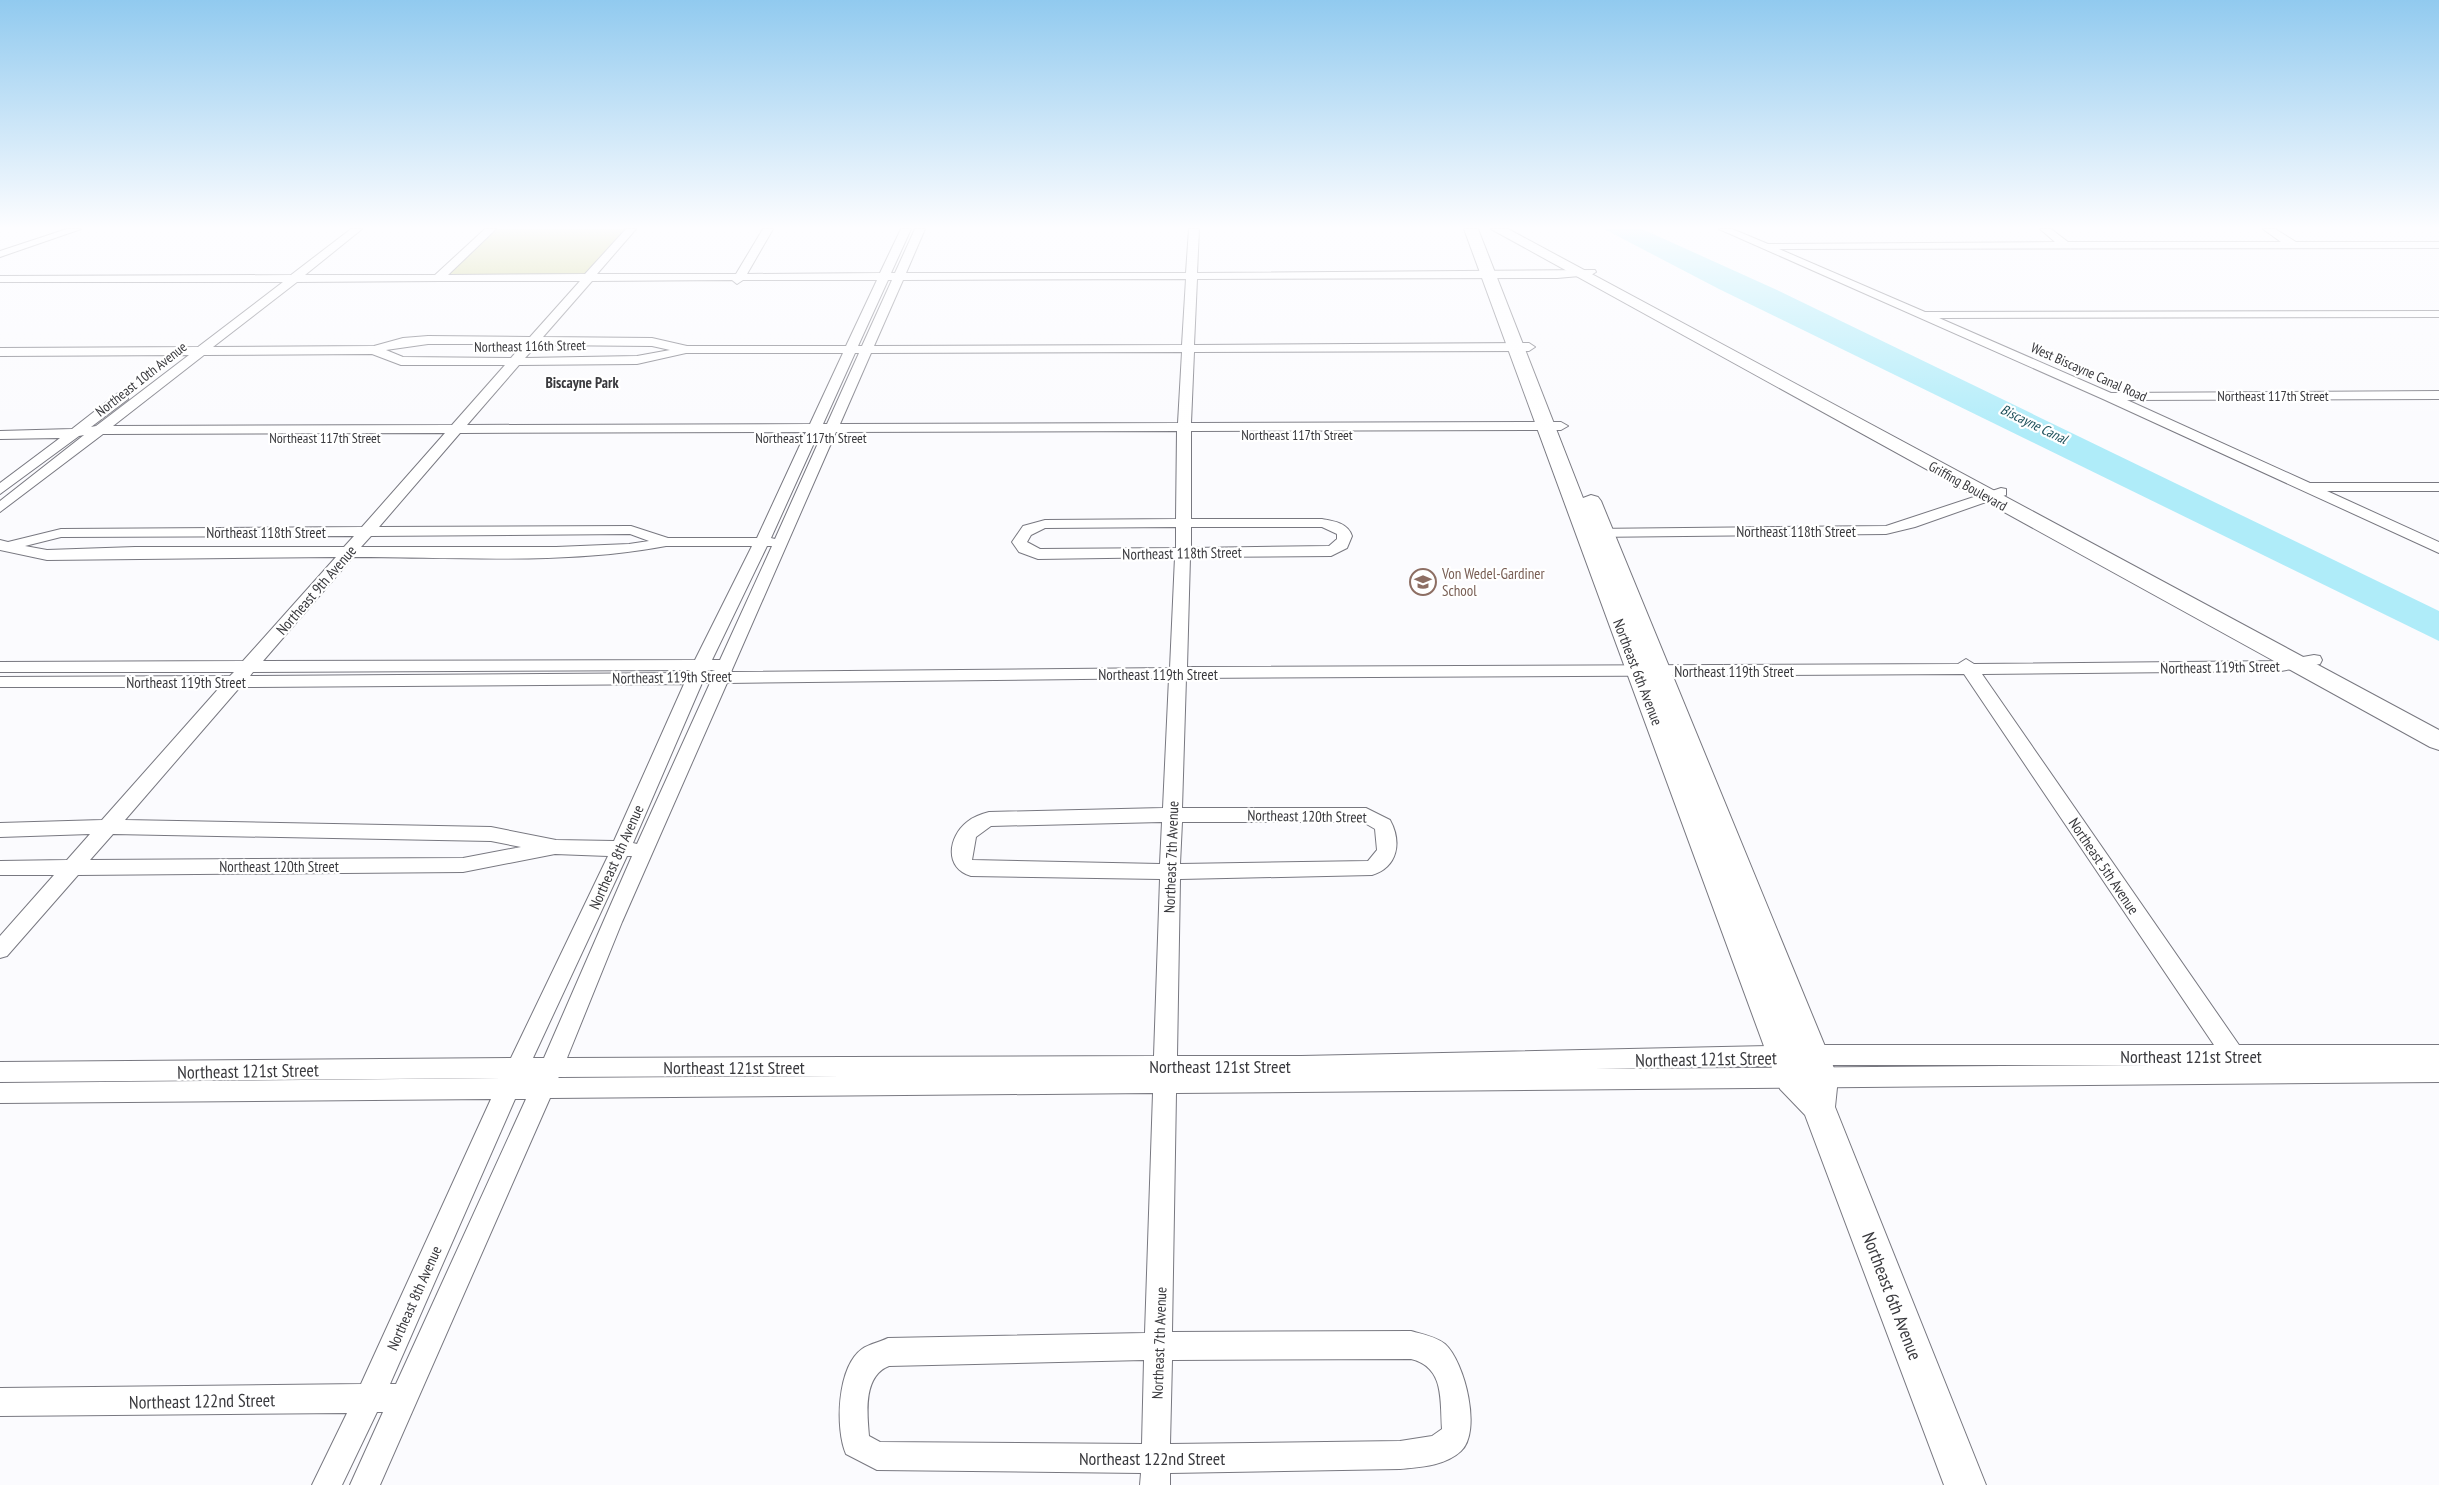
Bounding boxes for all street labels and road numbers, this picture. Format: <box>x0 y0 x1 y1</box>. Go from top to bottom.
street label: Northeast 116th Street <box>474 336 586 356</box>
street label: Northeast 10th Avenue <box>92 338 191 420</box>
street label: West Biscayne Canal Road <box>2028 338 2150 406</box>
street label: Northeast 117th Street <box>2217 387 2329 405</box>
street label: Northeast 117th Street <box>1241 426 1353 444</box>
street label: Northeast 117th Street <box>269 429 381 447</box>
street label: Northeast 117th Street <box>755 429 867 447</box>
street label: Griffing Boulevard <box>1926 457 2010 515</box>
street label: Northeast 118th Street <box>1736 522 1856 541</box>
street label: Northeast 118th Street <box>206 523 326 542</box>
street label: Northeast 9th Avenue <box>272 541 360 639</box>
street label: Northeast 118th Street <box>1122 542 1242 564</box>
street label: Northeast 6th Avenue <box>1609 616 1667 728</box>
street label: Northeast 119th Street <box>2160 656 2280 678</box>
street label: Northeast 119th Street <box>1674 662 1794 681</box>
street label: Northeast 119th Street <box>1098 665 1218 684</box>
street label: Northeast 119th Street <box>612 666 732 688</box>
street label: Northeast 119th Street <box>126 673 246 692</box>
street label: Northeast 7th Avenue <box>1160 801 1182 913</box>
street label: Northeast 8th Avenue <box>584 802 648 912</box>
street label: Northeast 120th Street <box>1247 805 1367 827</box>
street label: Northeast 5th Avenue <box>2065 814 2143 918</box>
street label: Northeast 120th Street <box>219 857 339 876</box>
street label: Northeast 121st Street <box>2120 1045 2262 1068</box>
street label: Northeast 121st Street <box>1635 1046 1777 1072</box>
street label: Northeast 121st Street <box>1149 1055 1291 1078</box>
street label: Northeast 121st Street <box>663 1056 805 1079</box>
street label: Northeast 121st Street <box>177 1058 319 1084</box>
street label: Northeast 6th Avenue <box>1857 1229 1927 1363</box>
street label: Northeast 8th Avenue <box>382 1243 446 1353</box>
street label: Northeast 7th Avenue <box>1148 1287 1170 1399</box>
street label: Northeast 122nd Street <box>129 1388 275 1414</box>
street label: Northeast 122nd Street <box>1079 1447 1225 1470</box>

